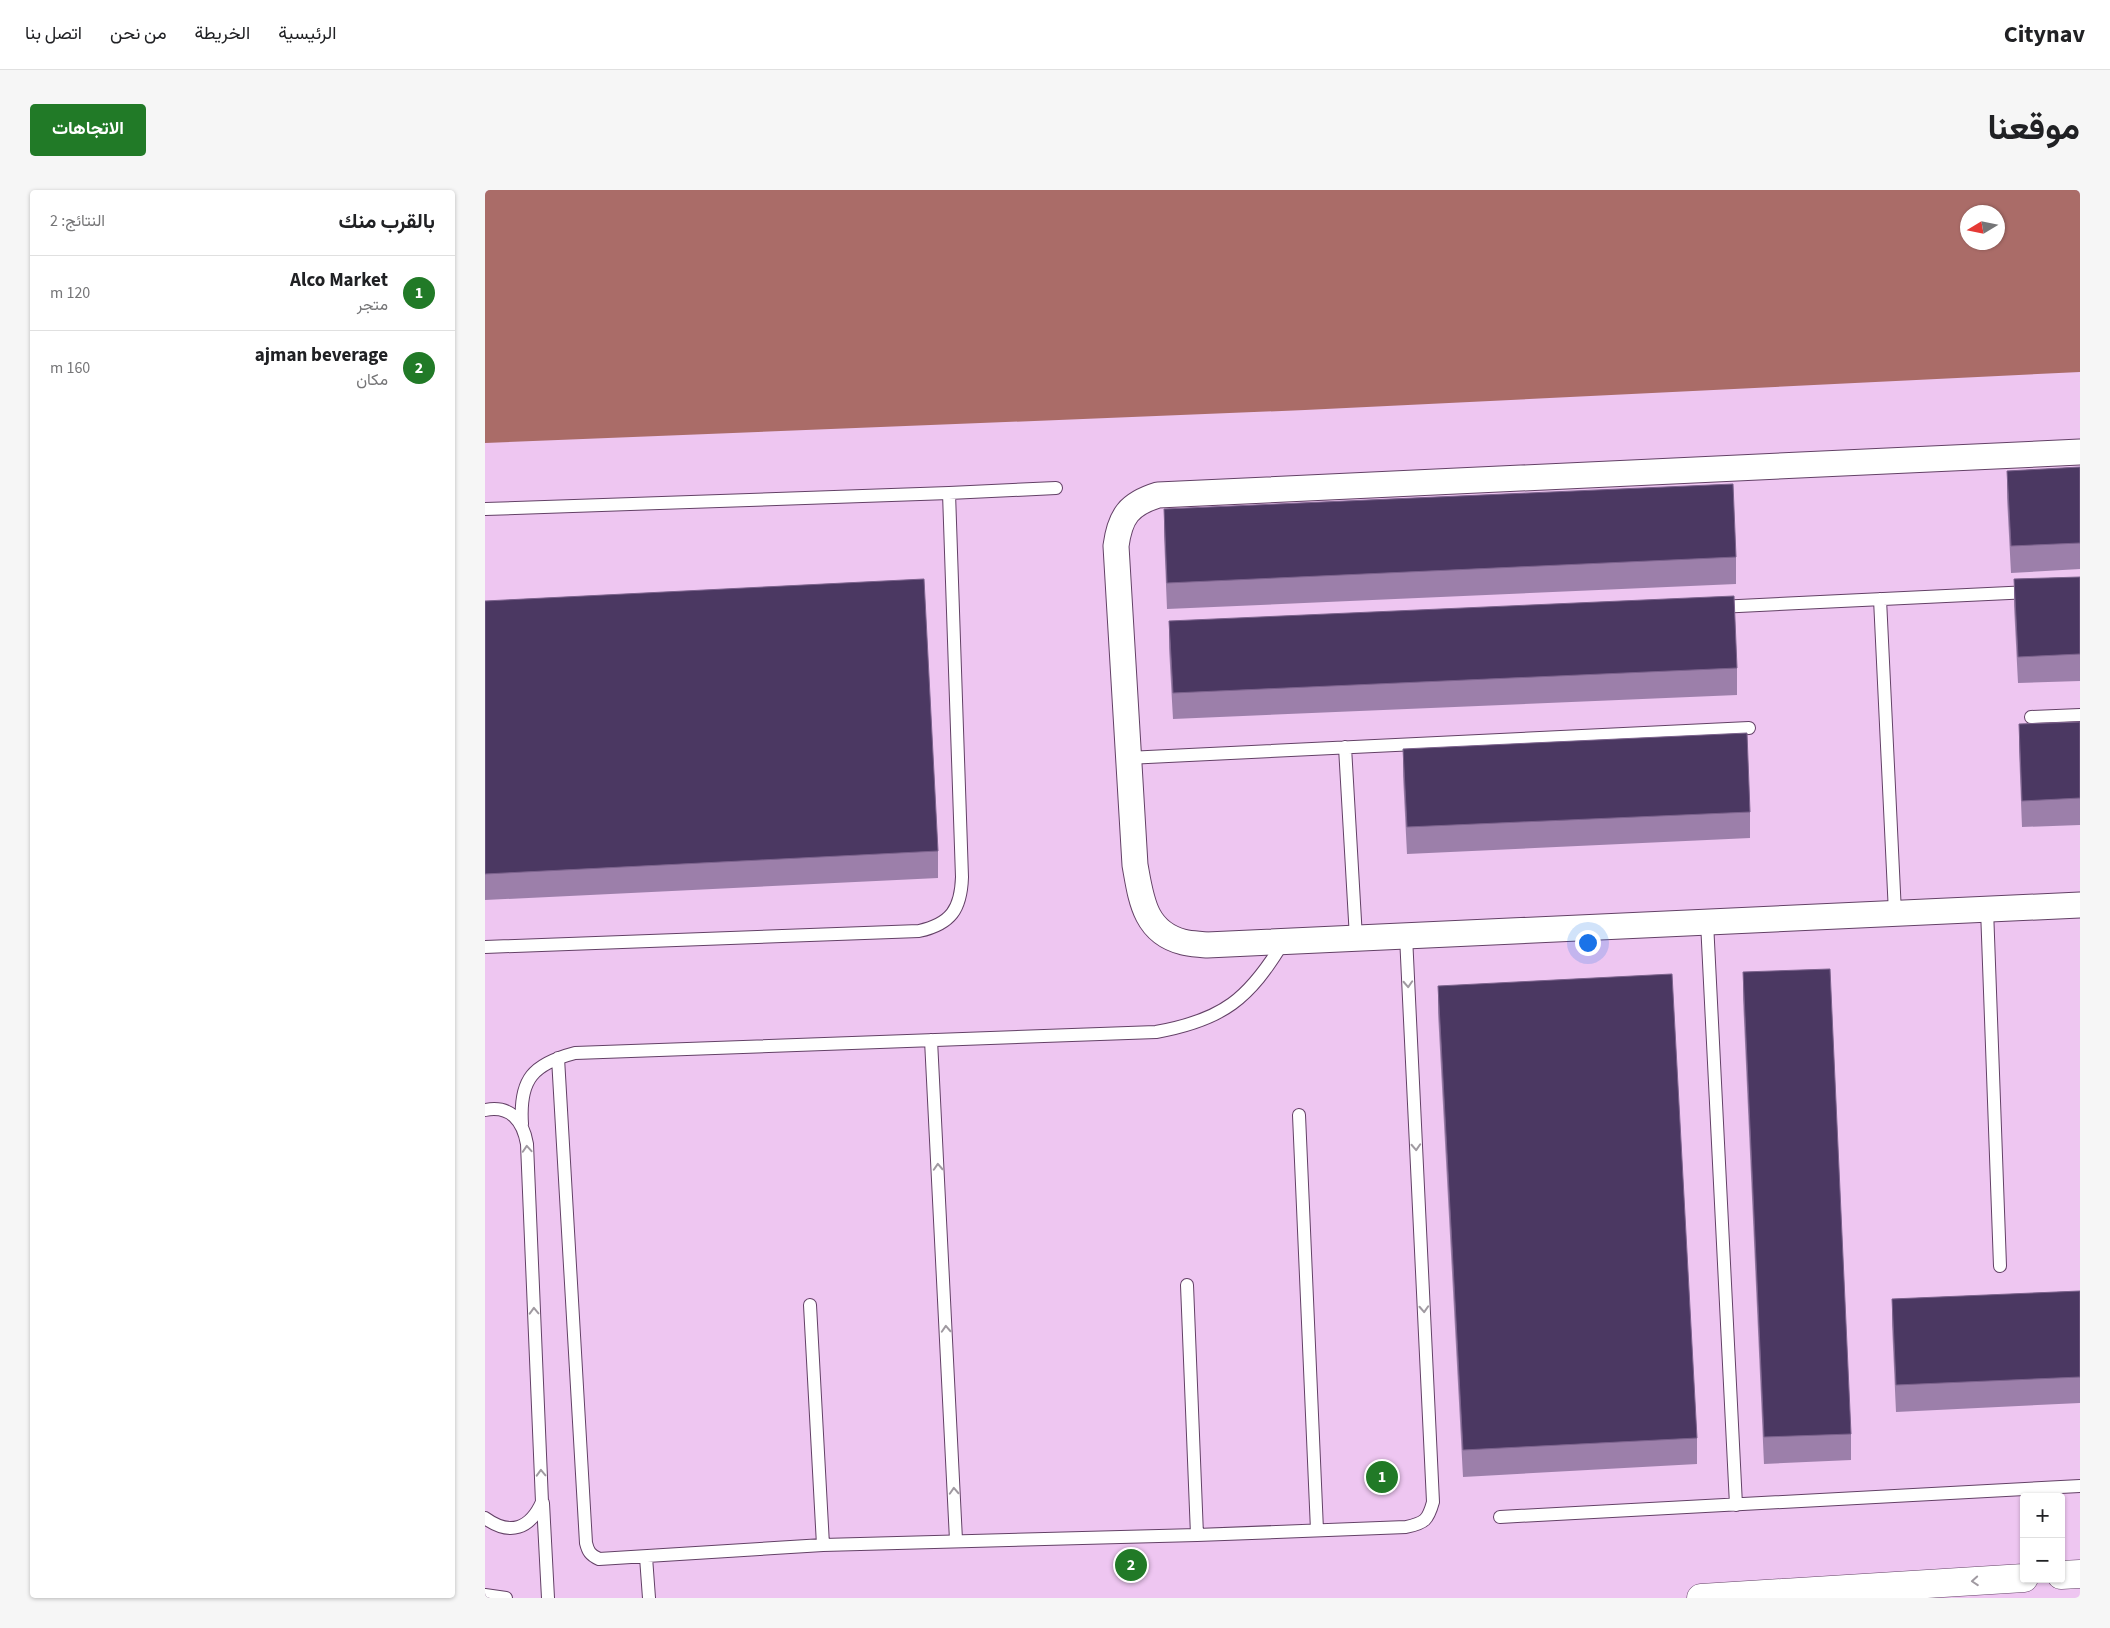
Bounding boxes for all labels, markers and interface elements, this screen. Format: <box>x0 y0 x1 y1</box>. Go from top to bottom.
text: Citynav <box>2004 17 2085 52</box>
text: اتصل بنا <box>25 21 82 46</box>
text: من نحن <box>110 21 167 46</box>
text: الخريطة <box>195 21 250 46</box>
text: الرئيسية <box>278 21 336 46</box>
text: موقعنا <box>1987 103 2080 153</box>
button: الاتجاهات <box>30 104 146 156</box>
north arrow <box>1960 205 2005 250</box>
text: بالقرب منك <box>339 206 435 236</box>
text: النتائج: 2 <box>50 210 105 232</box>
text: Alco Market <box>290 267 388 294</box>
text: 120 m <box>50 282 90 304</box>
text: 1 <box>415 282 423 304</box>
text: متجر <box>357 294 388 316</box>
text: ajman beverage <box>255 342 388 369</box>
text: 160 m <box>50 357 90 379</box>
text: 2 <box>415 357 423 379</box>
text: مكان <box>356 369 388 391</box>
your location <box>1575 930 1601 956</box>
one-way arrow <box>1403 981 1413 989</box>
one-way arrow <box>1411 1143 1422 1151</box>
one-way arrow <box>522 1144 533 1152</box>
one-way arrow <box>932 1162 943 1170</box>
one-way arrow <box>1419 1305 1430 1313</box>
one-way arrow <box>529 1307 540 1315</box>
one-way arrow <box>940 1325 951 1333</box>
pin: 1 <box>1366 1458 1398 1496</box>
one-way arrow <box>536 1469 547 1477</box>
one-way arrow <box>948 1487 959 1495</box>
map controls <box>2020 1493 2065 1583</box>
button: + <box>2020 1493 2065 1538</box>
button: − <box>2020 1538 2065 1583</box>
pin: 2 <box>1115 1546 1147 1584</box>
one-way arrow <box>1971 1575 1979 1586</box>

